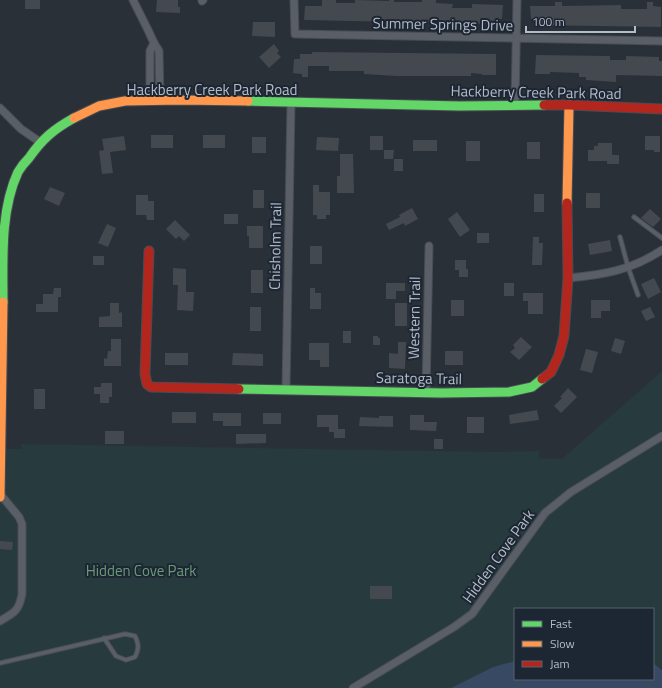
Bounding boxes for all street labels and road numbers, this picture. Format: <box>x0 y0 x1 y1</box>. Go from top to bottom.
street label: Summer Springs Drive <box>373 11 513 37</box>
street label: Hackberry Creek Park Road <box>126 78 298 101</box>
street label: Hackberry Creek Park Road <box>450 79 622 105</box>
street label: Chisholm Trail <box>263 202 287 290</box>
street label: Western Trail <box>402 276 426 360</box>
street label: Saratoga Trail <box>376 366 462 390</box>
street label: Hidden Cove Park <box>456 504 540 608</box>

